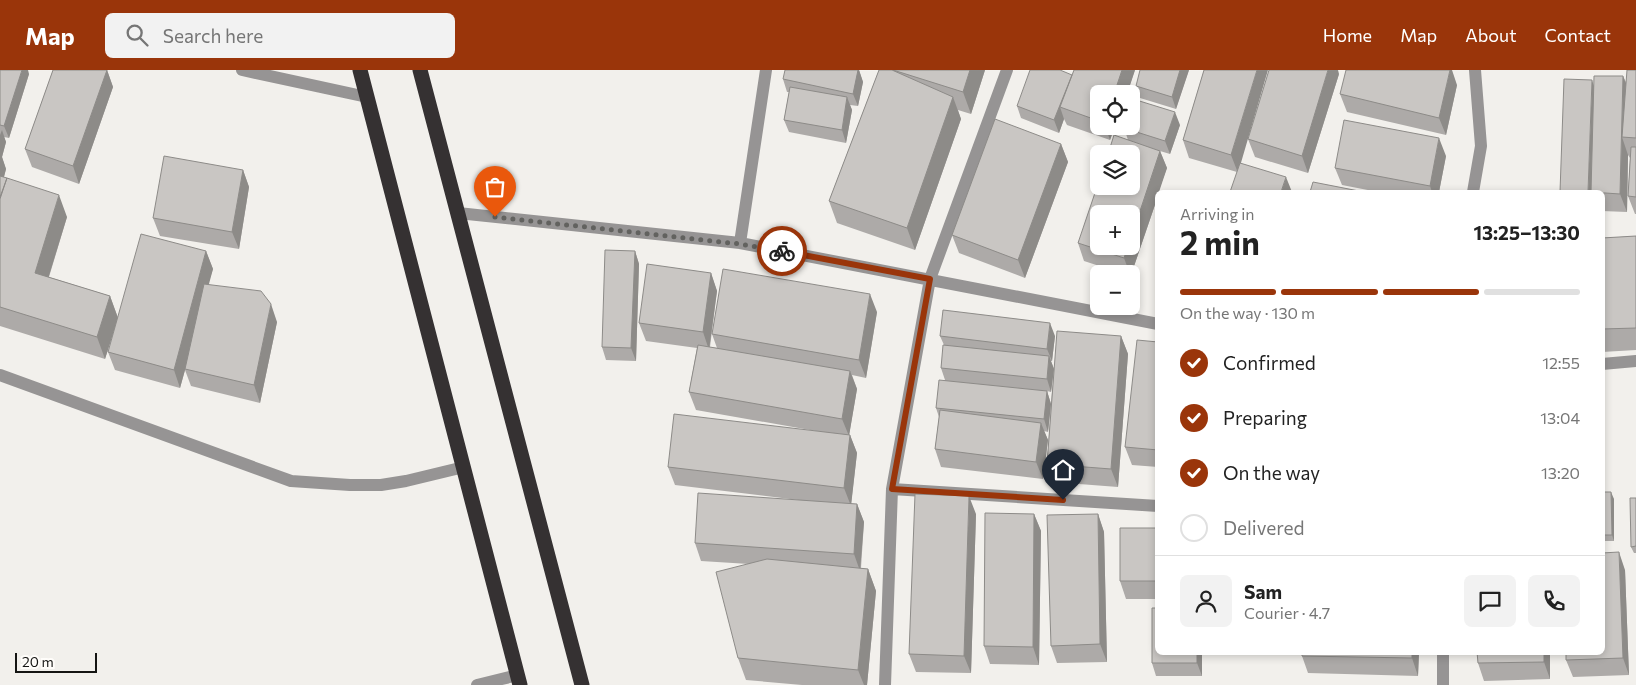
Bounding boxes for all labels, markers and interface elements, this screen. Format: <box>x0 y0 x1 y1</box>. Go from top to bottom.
search box <box>105 13 455 58</box>
text: Map <box>25 21 75 50</box>
icon: search <box>123 21 151 49</box>
text: Search here <box>163 24 263 47</box>
text: Home <box>1323 24 1372 46</box>
text: Map <box>1400 24 1437 46</box>
text: About <box>1465 24 1517 46</box>
text: Contact <box>1545 24 1611 46</box>
map controls <box>1090 85 1140 315</box>
button: locate <box>1090 85 1140 135</box>
button: layers <box>1090 145 1140 195</box>
pin <box>474 166 516 217</box>
icon: bag <box>481 173 509 201</box>
text: Arriving in <box>1180 204 1254 223</box>
button: + <box>1090 205 1140 255</box>
text: 13:25–13:30 <box>1473 221 1580 244</box>
text: 2 min <box>1180 222 1260 262</box>
courier <box>757 226 807 276</box>
icon: bike <box>768 237 796 265</box>
button: − <box>1090 265 1140 315</box>
text: On the way · 130 m <box>1180 303 1315 322</box>
icon: check <box>1180 349 1208 377</box>
text: Confirmed <box>1223 351 1316 374</box>
text: 12:55 <box>1542 353 1580 372</box>
icon: check <box>1180 404 1208 432</box>
text: Preparing <box>1223 406 1307 429</box>
text: 13:04 <box>1540 408 1580 427</box>
pin <box>1042 449 1084 500</box>
icon: home <box>1049 456 1077 484</box>
icon: check <box>1180 459 1208 487</box>
text: On the way <box>1223 461 1320 484</box>
text: 13:20 <box>1541 463 1580 482</box>
text: Delivered <box>1223 516 1304 539</box>
button: person <box>1180 575 1232 627</box>
button: chat <box>1464 575 1516 627</box>
button: phone <box>1528 575 1580 627</box>
text: Sam <box>1244 580 1282 603</box>
text: Courier · 4.7 <box>1244 603 1330 622</box>
scale bar <box>15 650 98 673</box>
text: 20 m <box>22 653 54 670</box>

